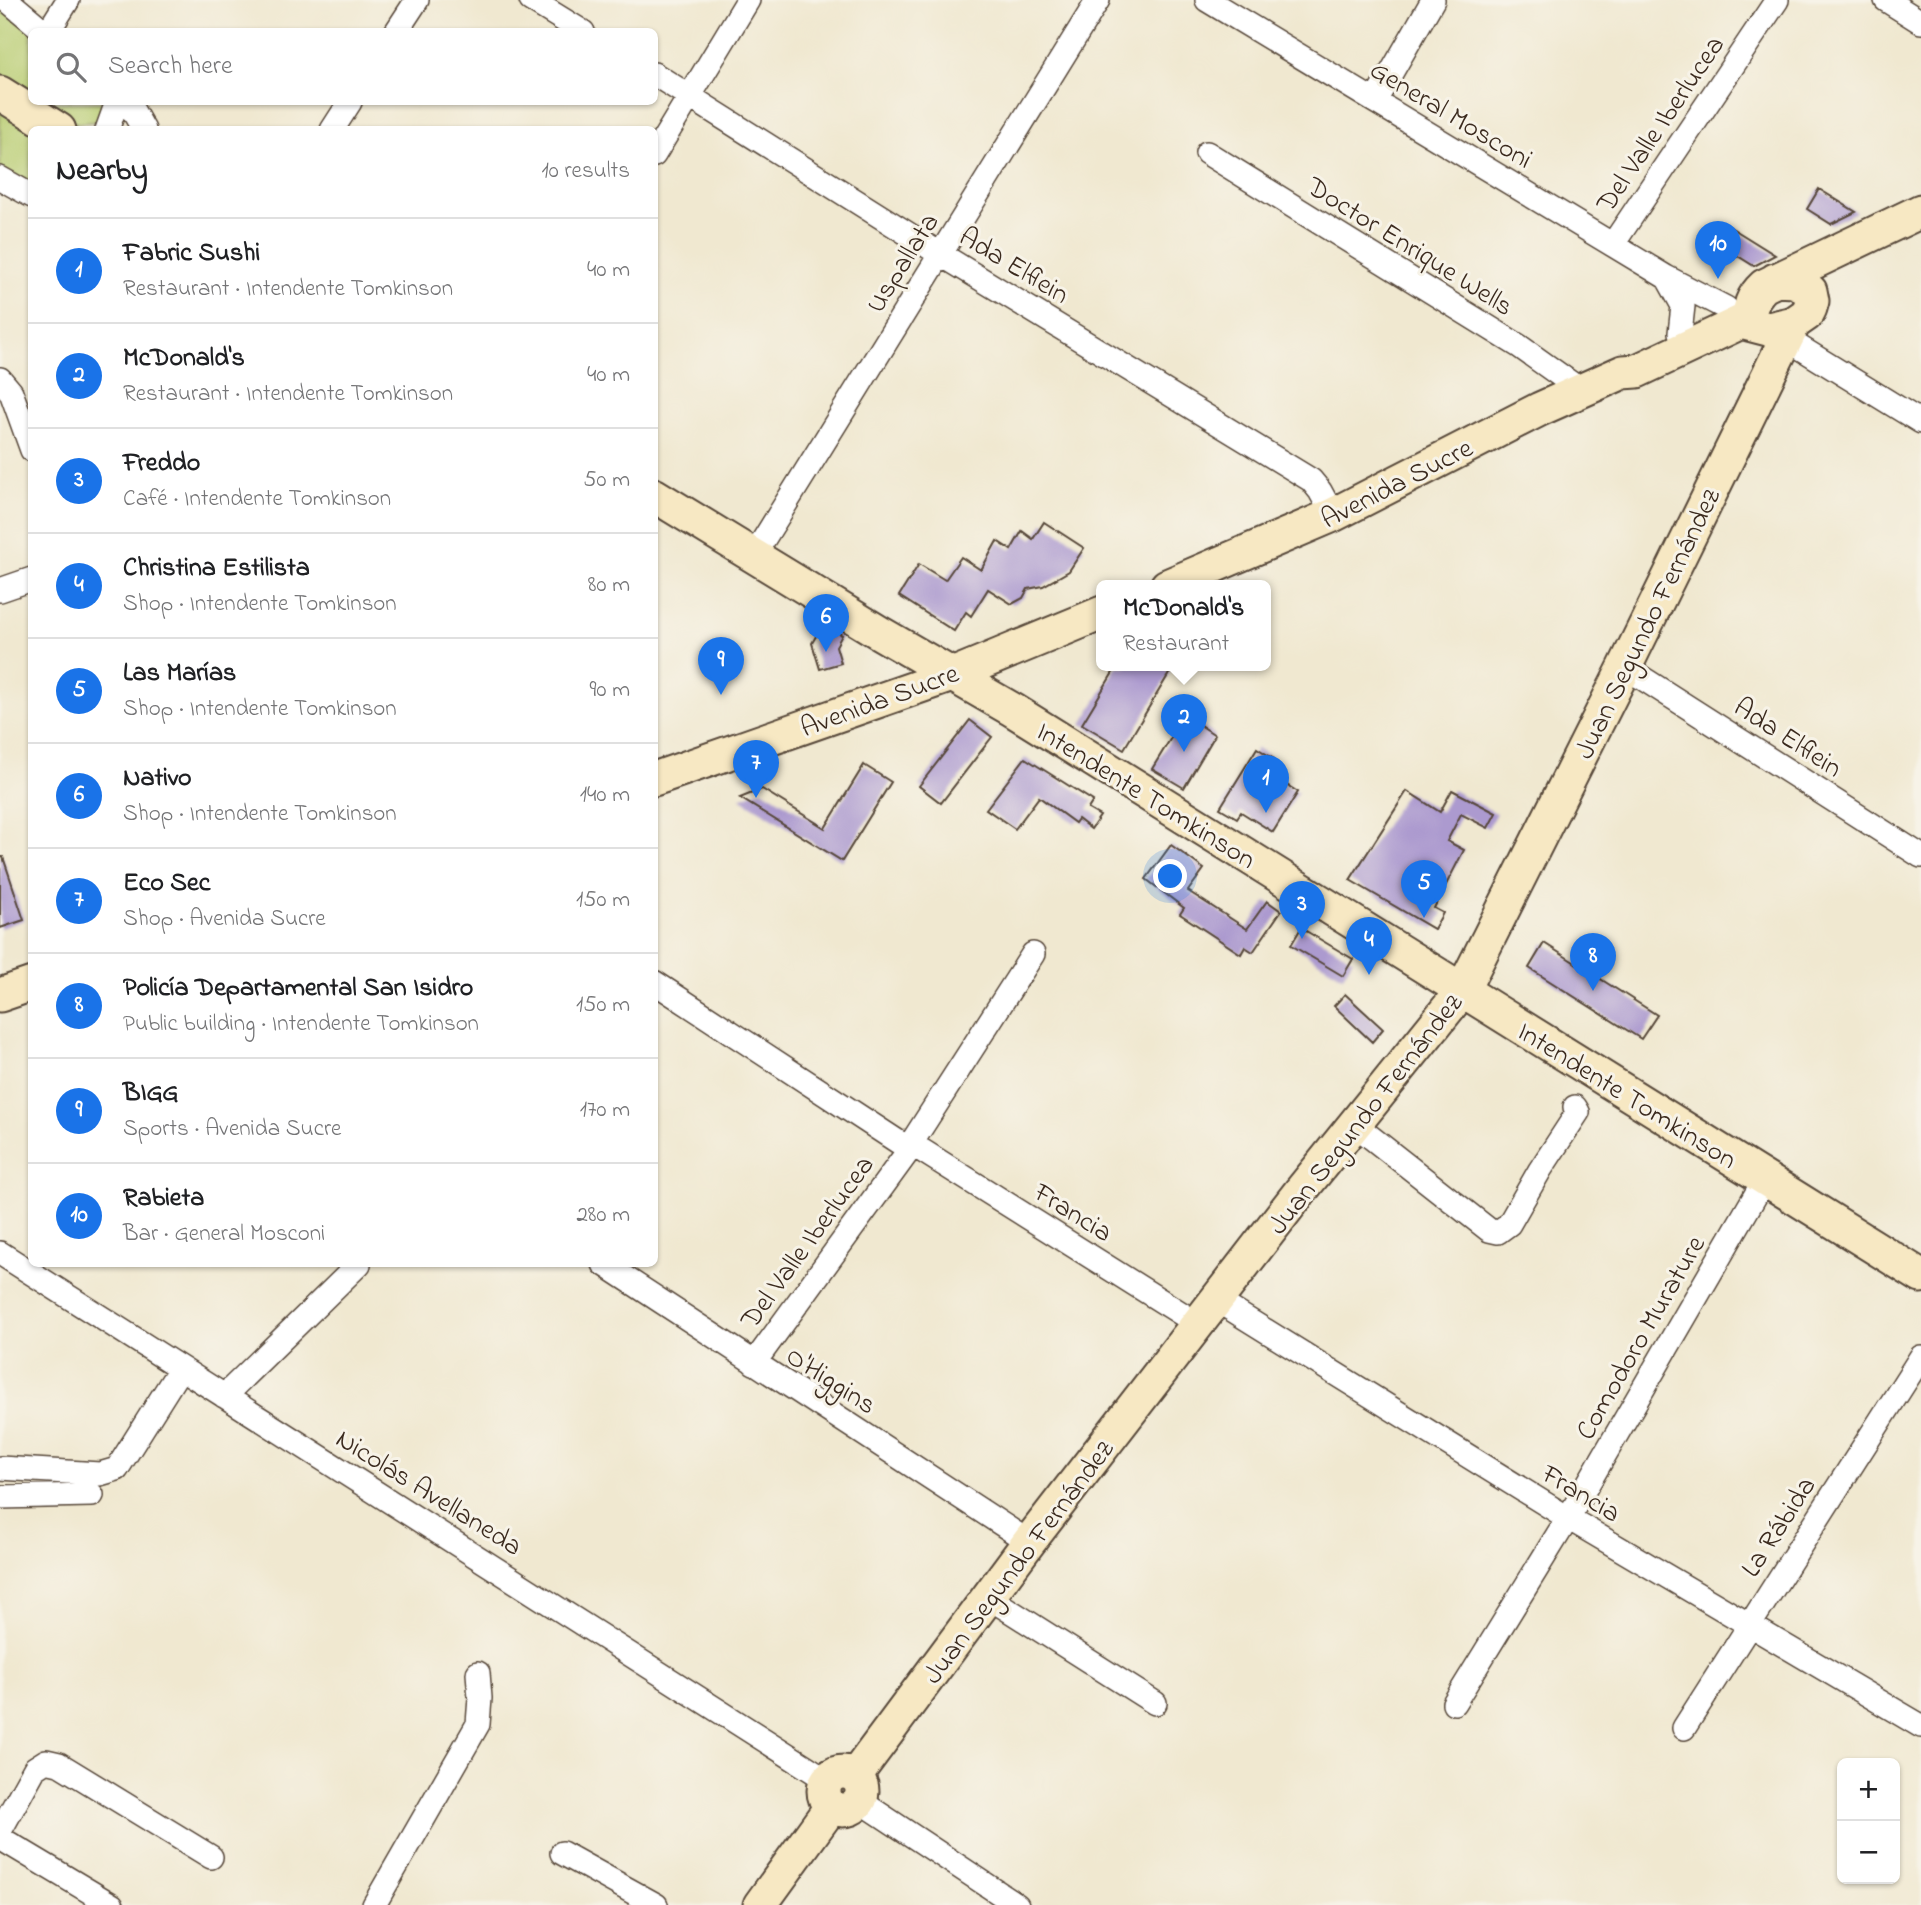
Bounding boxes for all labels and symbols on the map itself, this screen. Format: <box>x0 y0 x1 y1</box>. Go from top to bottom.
street label: Del Valle Iberlucea <box>1587 28 1736 222</box>
street label: General Mosconi <box>1361 51 1539 181</box>
street label: Doctor Enrique Wells <box>1297 167 1520 328</box>
street label: Uspallata <box>857 206 951 322</box>
street label: Ada Elflein <box>950 218 1076 316</box>
pin: 10 <box>1695 221 1741 279</box>
street label: Avenida Sucre <box>1314 429 1481 541</box>
street label: Juan Segundo Fernández <box>1566 482 1733 767</box>
pin: 6 <box>803 594 849 652</box>
pin: 9 <box>698 637 744 695</box>
street label: Avenida Sucre <box>795 655 965 750</box>
street label: Ada Elflein <box>1725 688 1850 789</box>
pin: 2 <box>1161 694 1207 752</box>
street label: Intendente Tomkinson <box>1027 713 1263 881</box>
pin: 7 <box>733 740 779 798</box>
pin: 1 <box>1243 755 1289 813</box>
your location <box>1153 859 1187 893</box>
pin: 5 <box>1401 860 1447 918</box>
pin: 3 <box>1279 881 1325 939</box>
pin: 4 <box>1346 917 1392 975</box>
pin: 8 <box>1570 933 1616 991</box>
street label: Juan Segundo Fernández <box>1259 985 1474 1245</box>
street label: Intendente Tomkinson <box>1508 1013 1744 1181</box>
street label: Del Valle Iberlucea <box>731 1148 886 1339</box>
street label: Francia <box>1024 1173 1120 1254</box>
street label: Comodoro Murature <box>1567 1228 1718 1449</box>
street label: O'Higgins <box>777 1337 884 1427</box>
street label: Nicolás Avellaneda <box>327 1420 529 1568</box>
street label: Juan Segundo Fernández <box>914 1432 1126 1694</box>
street label: Francia <box>1532 1455 1628 1535</box>
street label: La Rábida <box>1732 1469 1828 1586</box>

